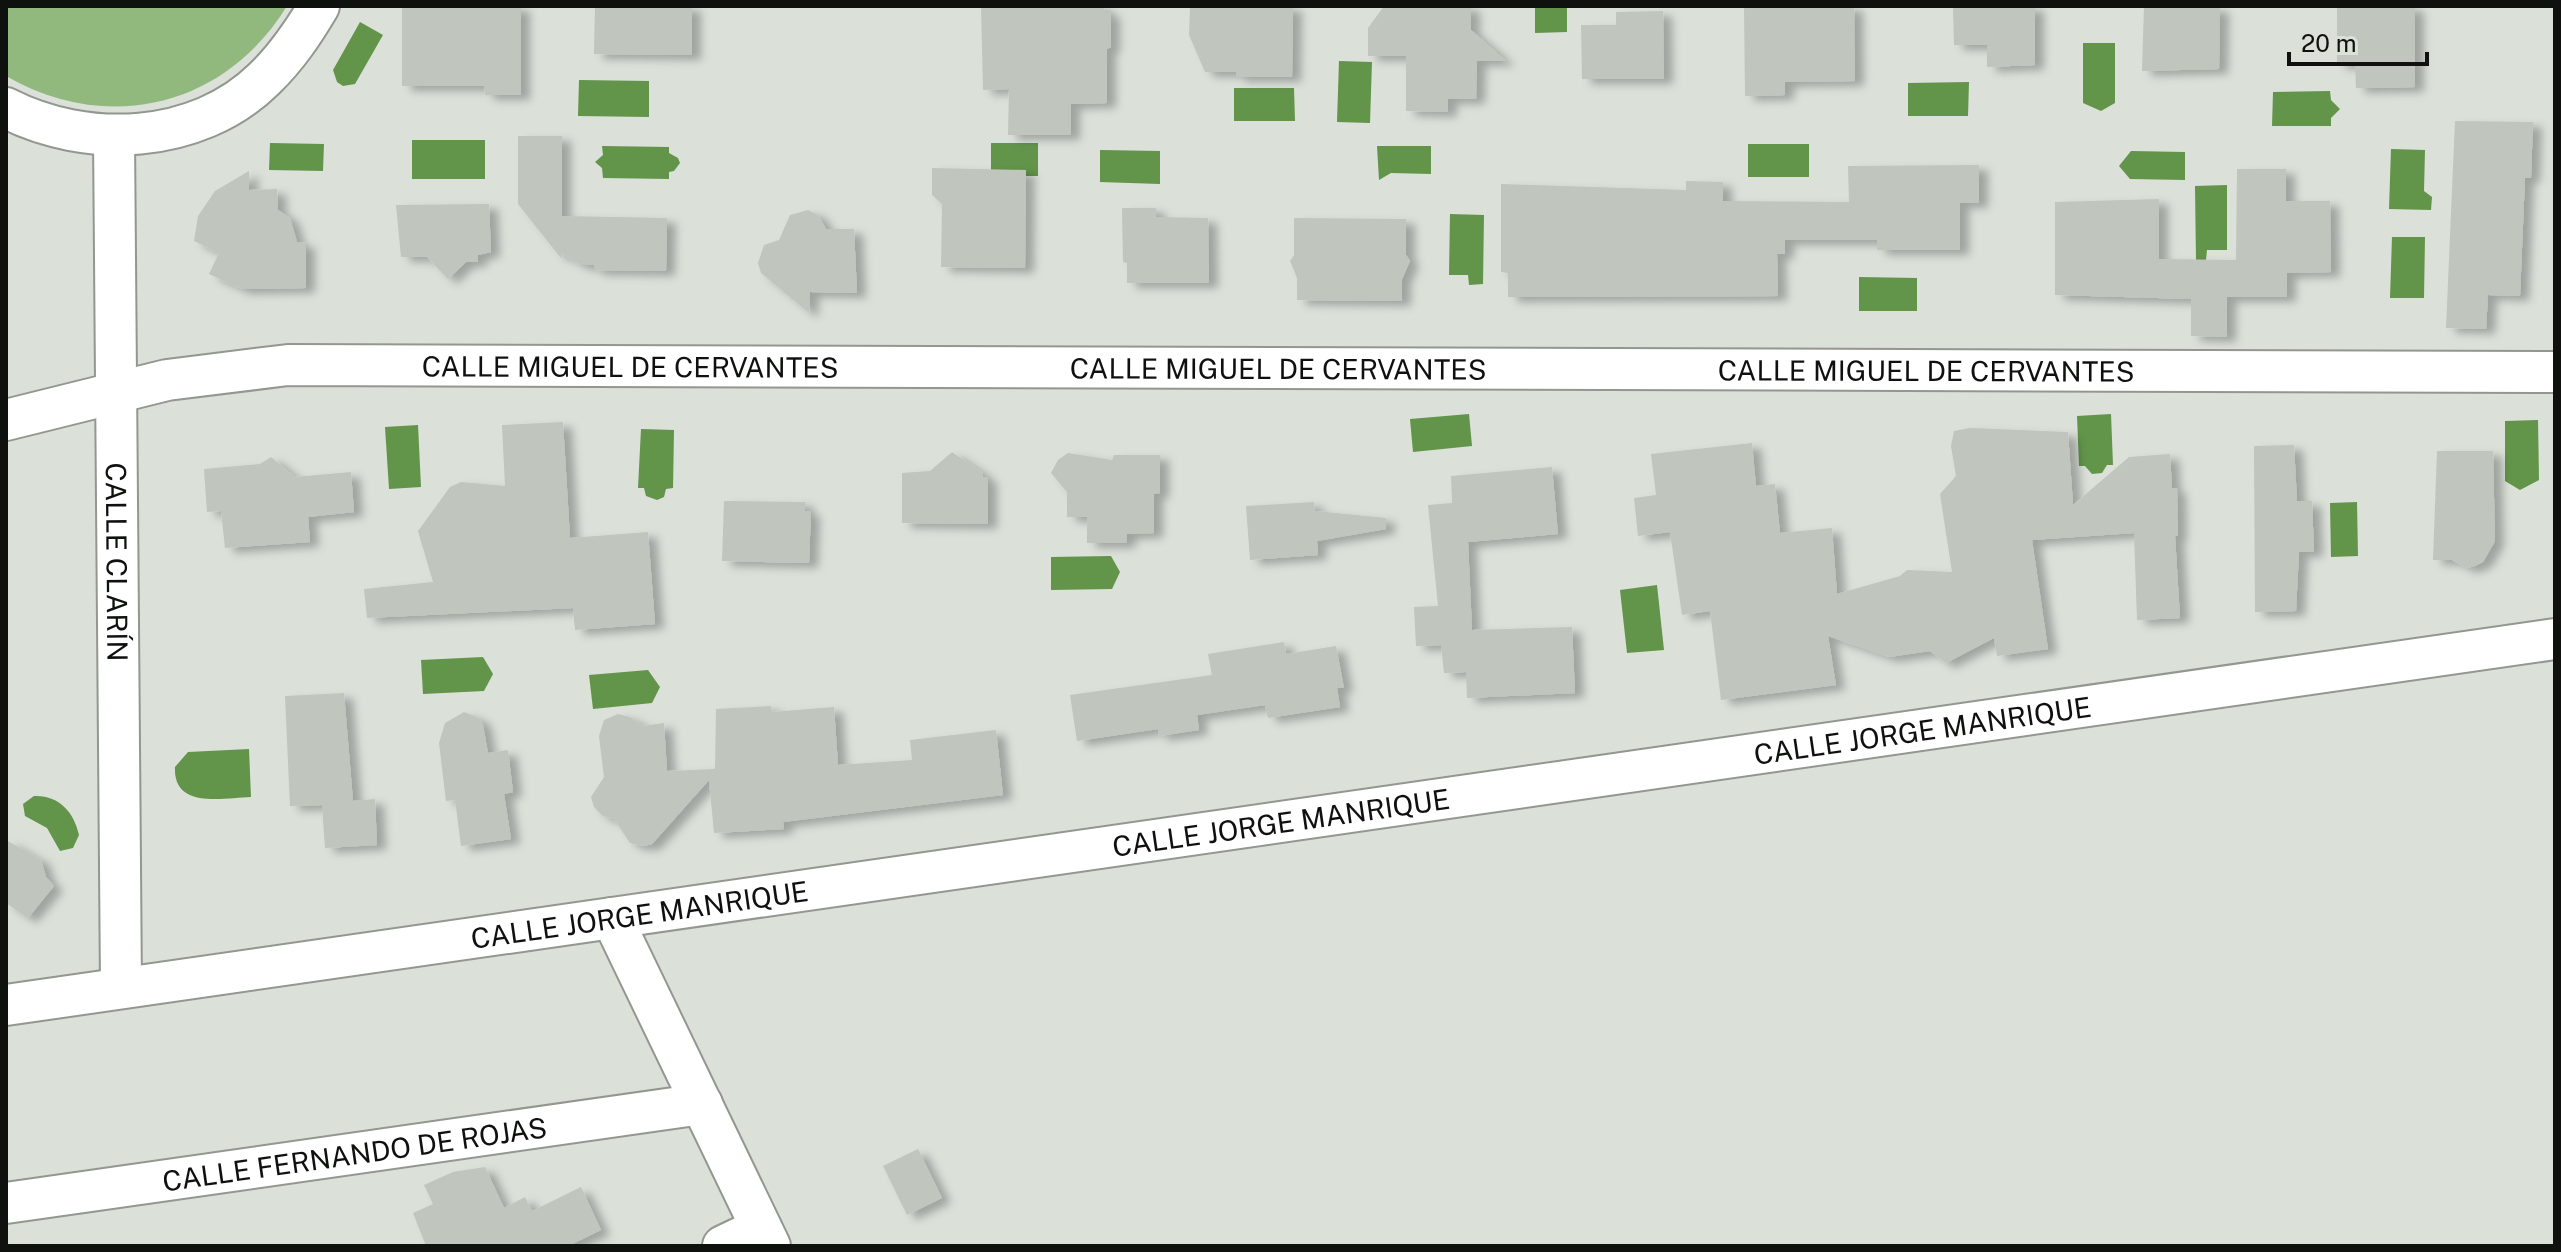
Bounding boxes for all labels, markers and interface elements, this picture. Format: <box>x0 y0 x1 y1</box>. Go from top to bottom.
scale bar <box>2289 16 2427 66</box>
text: 20 m <box>2301 29 2357 57</box>
street label: CALLE MIGUEL DE CERVANTES <box>422 349 839 383</box>
street label: CALLE MIGUEL DE CERVANTES <box>1070 351 1487 385</box>
street label: CALLE MIGUEL DE CERVANTES <box>1718 353 2135 387</box>
street label: CALLE CLARÍN <box>100 462 135 662</box>
street label: CALLE JORGE MANRIQUE <box>1752 689 2093 770</box>
street label: CALLE JORGE MANRIQUE <box>1110 781 1452 862</box>
street label: CALLE JORGE MANRIQUE <box>469 874 810 955</box>
street label: CALLE FERNANDO DE ROJAS <box>160 1110 549 1197</box>

